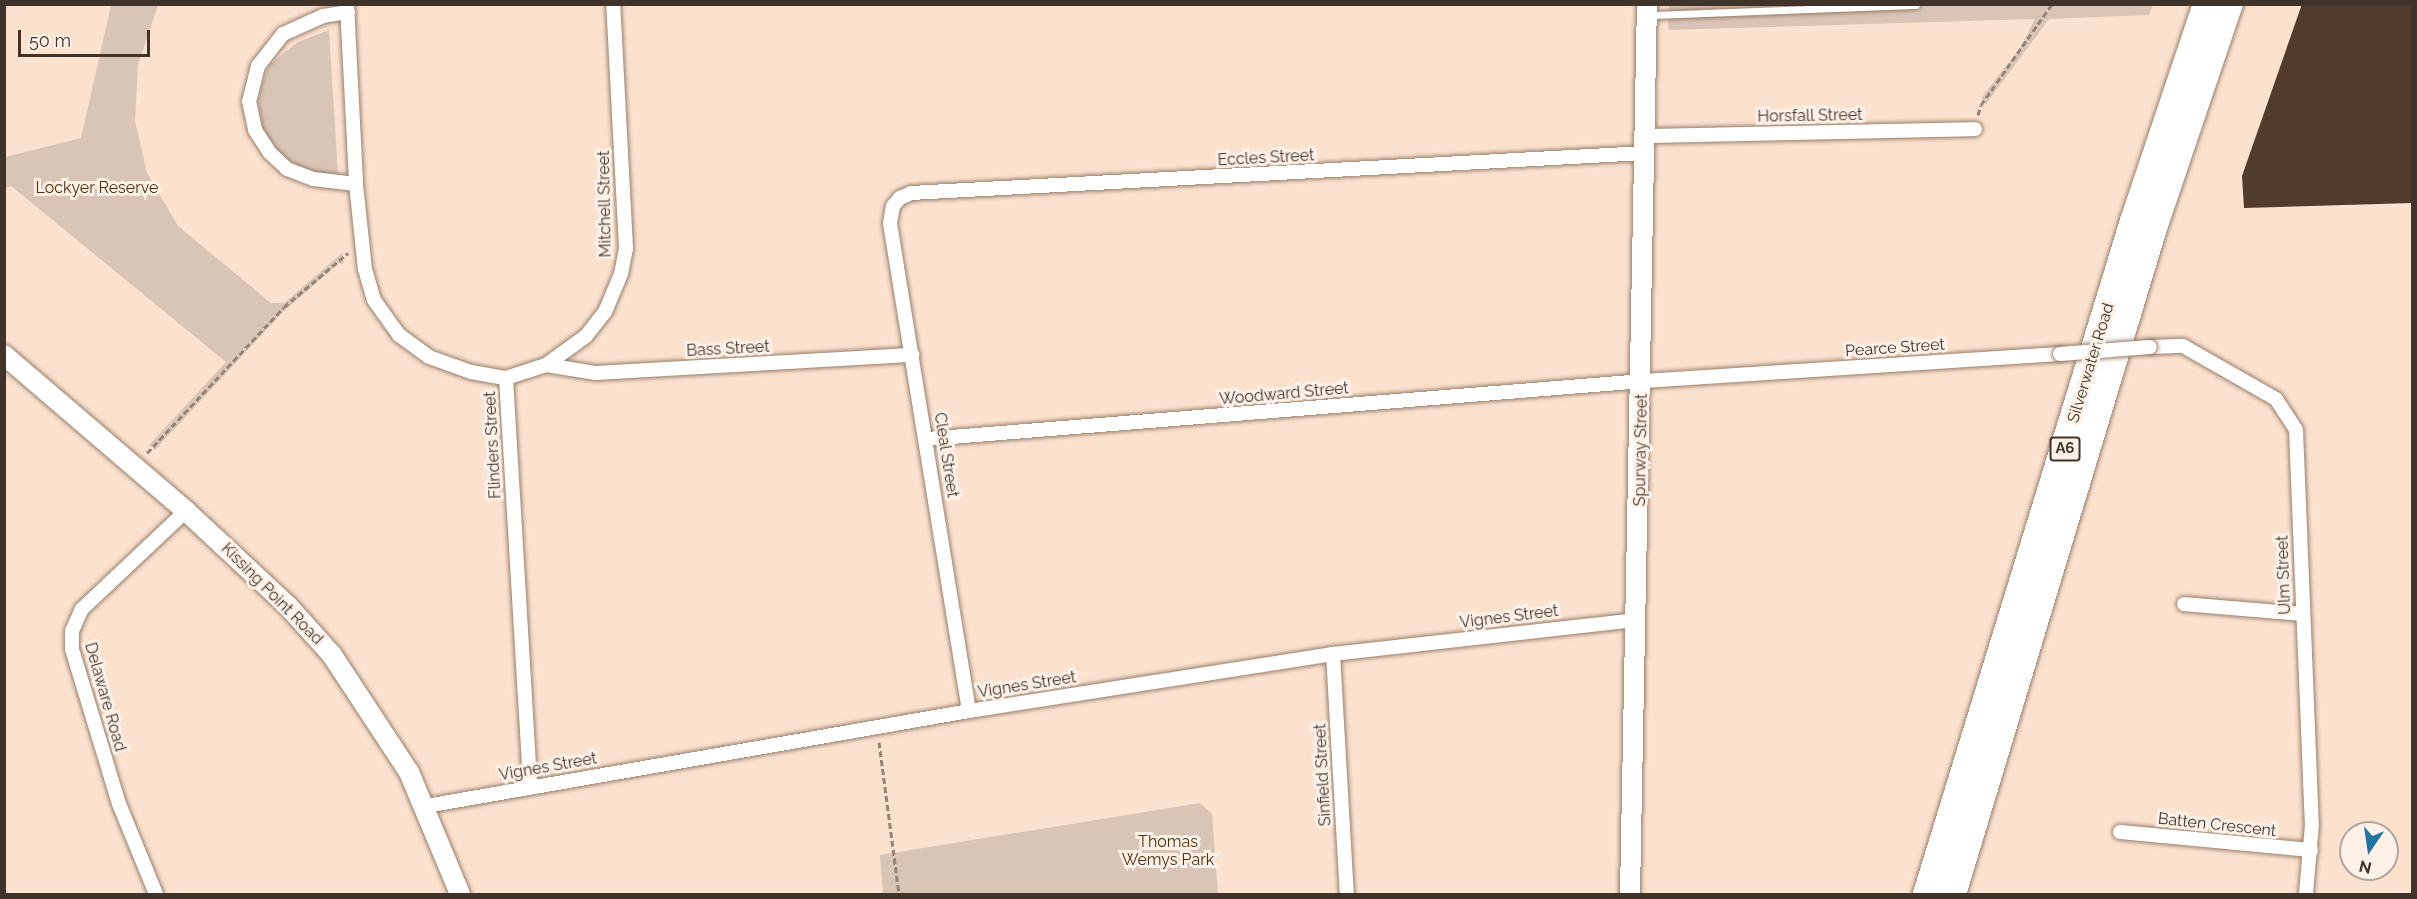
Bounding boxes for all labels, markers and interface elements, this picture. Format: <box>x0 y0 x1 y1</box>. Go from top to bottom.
scale bar <box>21 18 153 56</box>
text: 50 m <box>29 30 71 51</box>
street label: Horsfall Street <box>1757 105 1863 127</box>
street label: Eccles Street <box>1217 146 1315 170</box>
street label: Mitchell Street <box>594 150 616 258</box>
park label: Lockyer Reserve <box>35 178 159 198</box>
street label: Silverwater Road <box>2064 301 2118 425</box>
street label: Pearce Street <box>1845 335 1945 361</box>
street label: Bass Street <box>686 337 770 361</box>
street label: Woodward Street <box>1218 379 1350 409</box>
street label: Flinders Street <box>481 391 505 499</box>
street label: Spurway Street <box>1630 393 1652 507</box>
street label: Cleal Street <box>930 411 962 499</box>
road number: A6 <box>2048 437 2082 461</box>
street label: Ulm Street <box>2273 535 2295 615</box>
street label: Kissing Point Road <box>217 539 327 649</box>
street label: Vignes Street <box>1459 601 1559 633</box>
street label: Delaware Road <box>80 640 130 754</box>
street label: Vignes Street <box>977 668 1077 702</box>
street label: Sinfield Street <box>1311 723 1335 827</box>
street label: Vignes Street <box>498 749 598 785</box>
street label: Batten Crescent <box>2157 809 2277 841</box>
north arrow <box>2339 821 2399 881</box>
park label: Thomas Wemys Park <box>1122 832 1214 870</box>
text: N <box>2357 856 2373 878</box>

